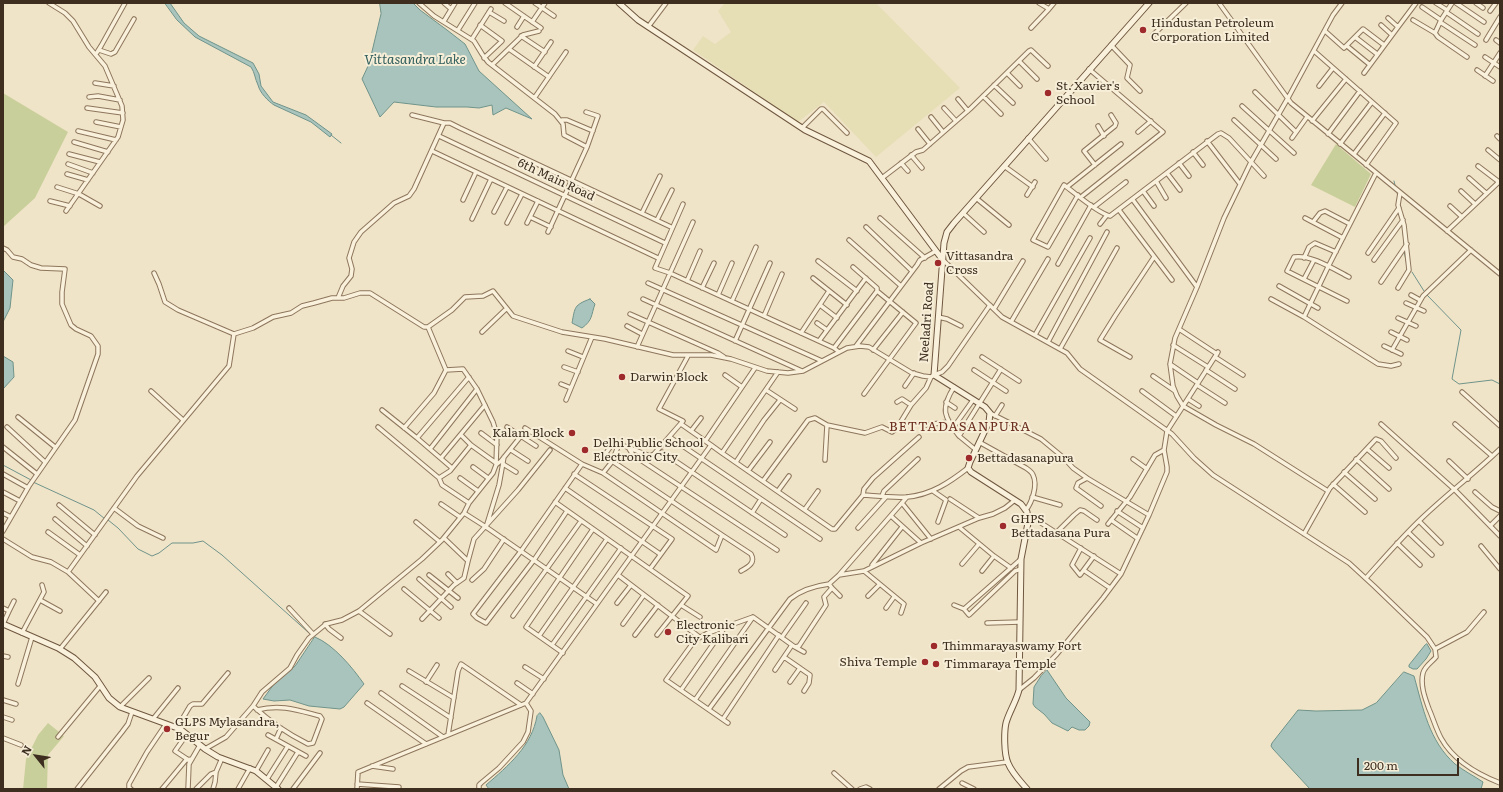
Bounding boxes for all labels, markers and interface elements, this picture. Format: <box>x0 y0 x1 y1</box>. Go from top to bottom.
place label: Hindustan Petroleum Corporation Limited <box>1151 16 1274 44</box>
marker: Hindustan Petroleum Corporation Limited <box>1138 25 1148 35</box>
water label: Vittasandra Lake <box>364 52 466 68</box>
place label: St. Xavier's School <box>1056 79 1120 107</box>
marker: St. Xavier's School <box>1043 88 1053 98</box>
street label: 6th Main Road <box>515 156 597 204</box>
place label: Vittasandra Cross <box>946 249 1013 277</box>
marker: Vittasandra Cross <box>933 258 943 268</box>
street label: Neeladri Road <box>917 281 937 363</box>
place label: Darwin Block <box>630 370 708 384</box>
marker: Darwin Block <box>617 372 627 382</box>
district label: BETTADASANPURA <box>889 419 1031 435</box>
place label: Kalam Block <box>492 426 564 440</box>
marker: Kalam Block <box>567 428 577 438</box>
place label: Delhi Public School Electronic City <box>593 436 704 464</box>
marker: Delhi Public School Electronic City <box>580 445 590 455</box>
place label: Bettadasanapura <box>977 451 1074 465</box>
marker: Bettadasanapura <box>964 453 974 463</box>
place label: GHPS Bettadasana Pura <box>1011 512 1110 540</box>
marker: GHPS Bettadasana Pura <box>998 521 1008 531</box>
place label: Electronic City Kalibari <box>676 618 749 646</box>
marker: Electronic City Kalibari <box>663 627 673 637</box>
place label: Thimmarayaswamy Fort <box>942 639 1081 653</box>
marker: Thimmarayaswamy Fort <box>929 641 939 651</box>
place label: Shiva Temple <box>839 655 917 669</box>
marker: Shiva Temple <box>920 657 930 667</box>
place label: Timmaraya Temple <box>944 657 1056 671</box>
marker: Timmaraya Temple <box>931 659 941 669</box>
place label: GLPS Mylasandra, Begur <box>175 715 279 743</box>
marker: GLPS Mylasandra, Begur <box>162 724 172 734</box>
north arrow <box>16 736 56 776</box>
text: N <box>16 742 35 758</box>
scale bar <box>1359 750 1461 776</box>
text: 200 m <box>1364 756 1398 774</box>

